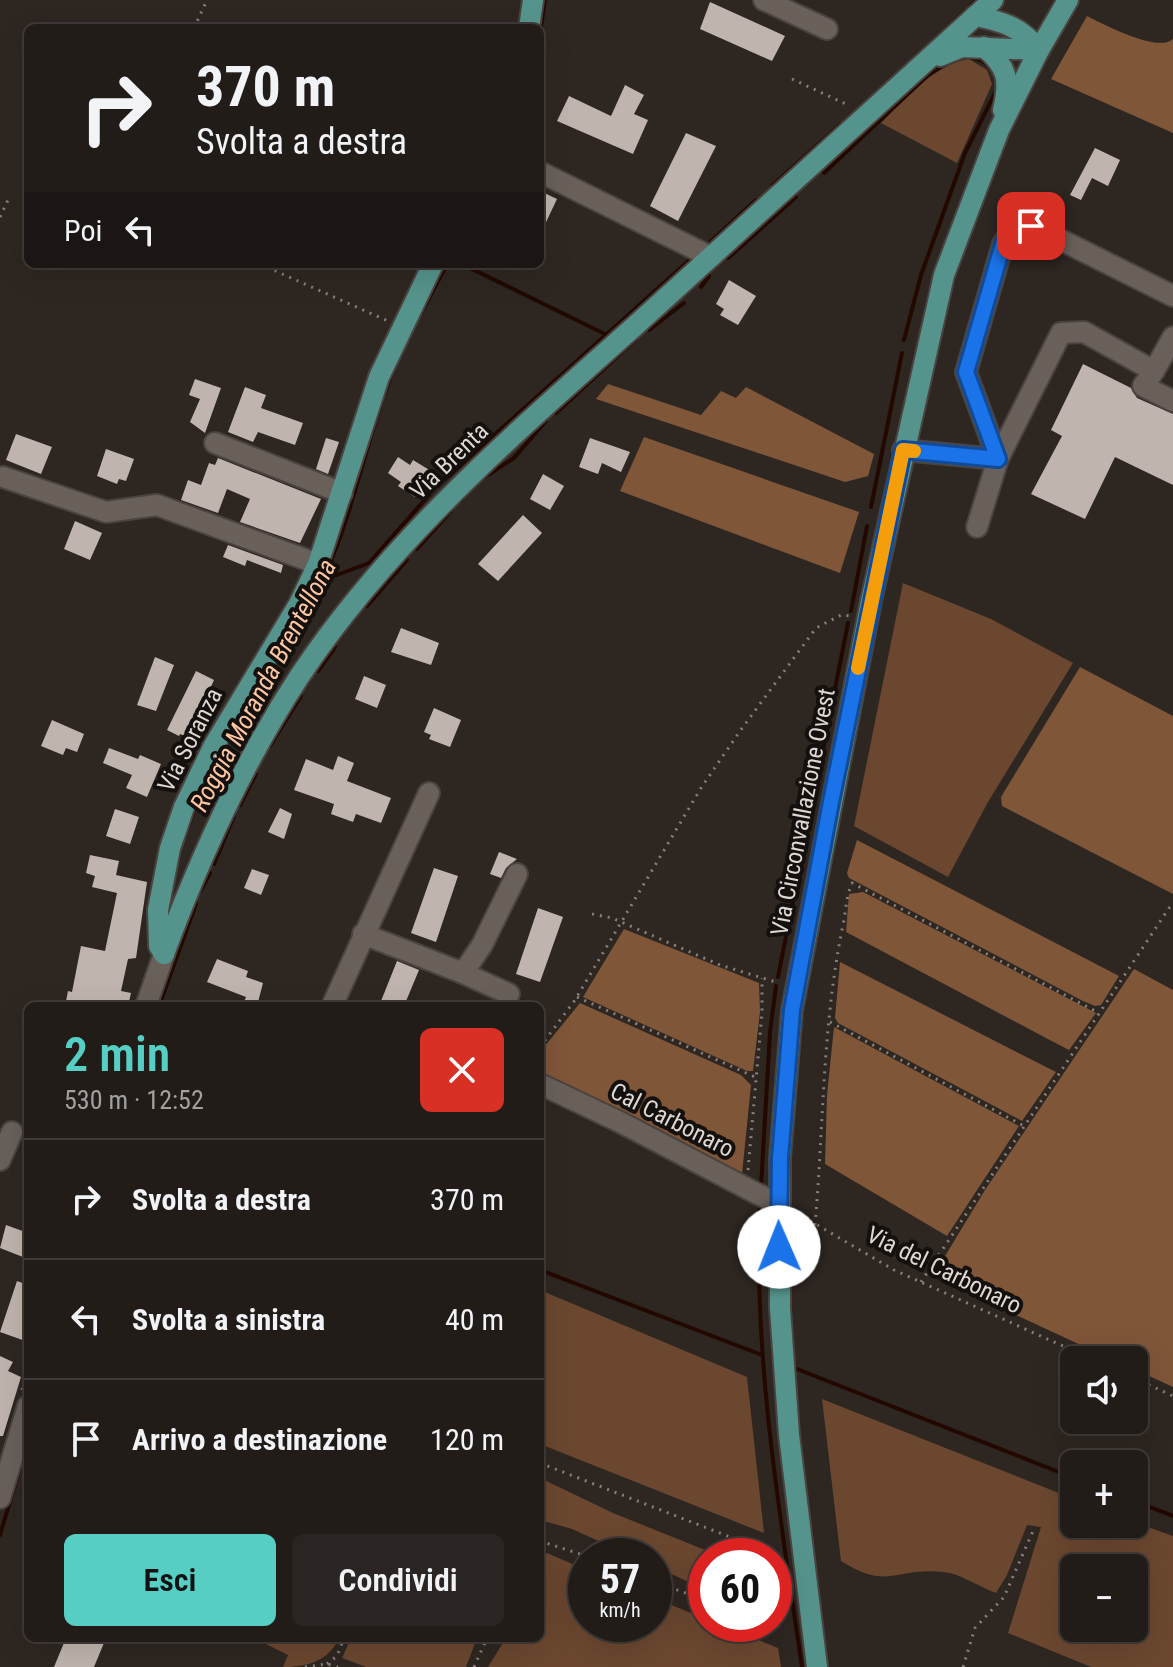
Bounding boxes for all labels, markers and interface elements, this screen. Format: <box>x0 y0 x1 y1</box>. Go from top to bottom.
text: 370 m <box>196 54 335 120</box>
icon: right <box>64 56 168 160</box>
text: Svolta a destra <box>196 121 407 163</box>
pin <box>997 192 1065 260</box>
icon: arrive <box>1009 204 1053 248</box>
icon: left <box>118 208 162 252</box>
text: Poi <box>64 213 102 248</box>
street label: Via Brenta <box>404 417 494 505</box>
water label: Roggia Moranda Brentellona <box>184 554 342 816</box>
street label: Via Soranza <box>152 684 228 796</box>
street label: Via Circonvallazione Ovest <box>765 686 841 938</box>
text: 2 min <box>64 1026 170 1083</box>
button: close <box>420 1028 504 1112</box>
street label: Cal Carbonaro <box>606 1077 738 1163</box>
text: 530 m · 12:52 <box>64 1085 204 1115</box>
icon: right <box>64 1177 108 1221</box>
text: Svolta a destra <box>132 1182 311 1217</box>
text: 370 m <box>430 1182 504 1217</box>
position arrow <box>737 1205 821 1289</box>
street label: Via del Carbonaro <box>862 1220 1026 1320</box>
icon: left <box>64 1297 108 1341</box>
text: Svolta a sinistra <box>132 1302 325 1337</box>
text: 40 m <box>445 1302 504 1337</box>
map controls <box>1060 1346 1148 1642</box>
button: sound <box>1060 1346 1148 1434</box>
icon: arrive <box>64 1417 108 1461</box>
text: Arrivo a destinazione <box>132 1422 387 1457</box>
text: 120 m <box>430 1422 504 1457</box>
button: + <box>1060 1450 1148 1538</box>
button: Esci <box>64 1534 276 1626</box>
button: Condividi <box>292 1534 504 1626</box>
speed limit sign: 60 <box>688 1538 792 1642</box>
button: − <box>1060 1554 1148 1642</box>
text: 57 <box>600 1556 640 1603</box>
text: km/h <box>599 1598 641 1622</box>

